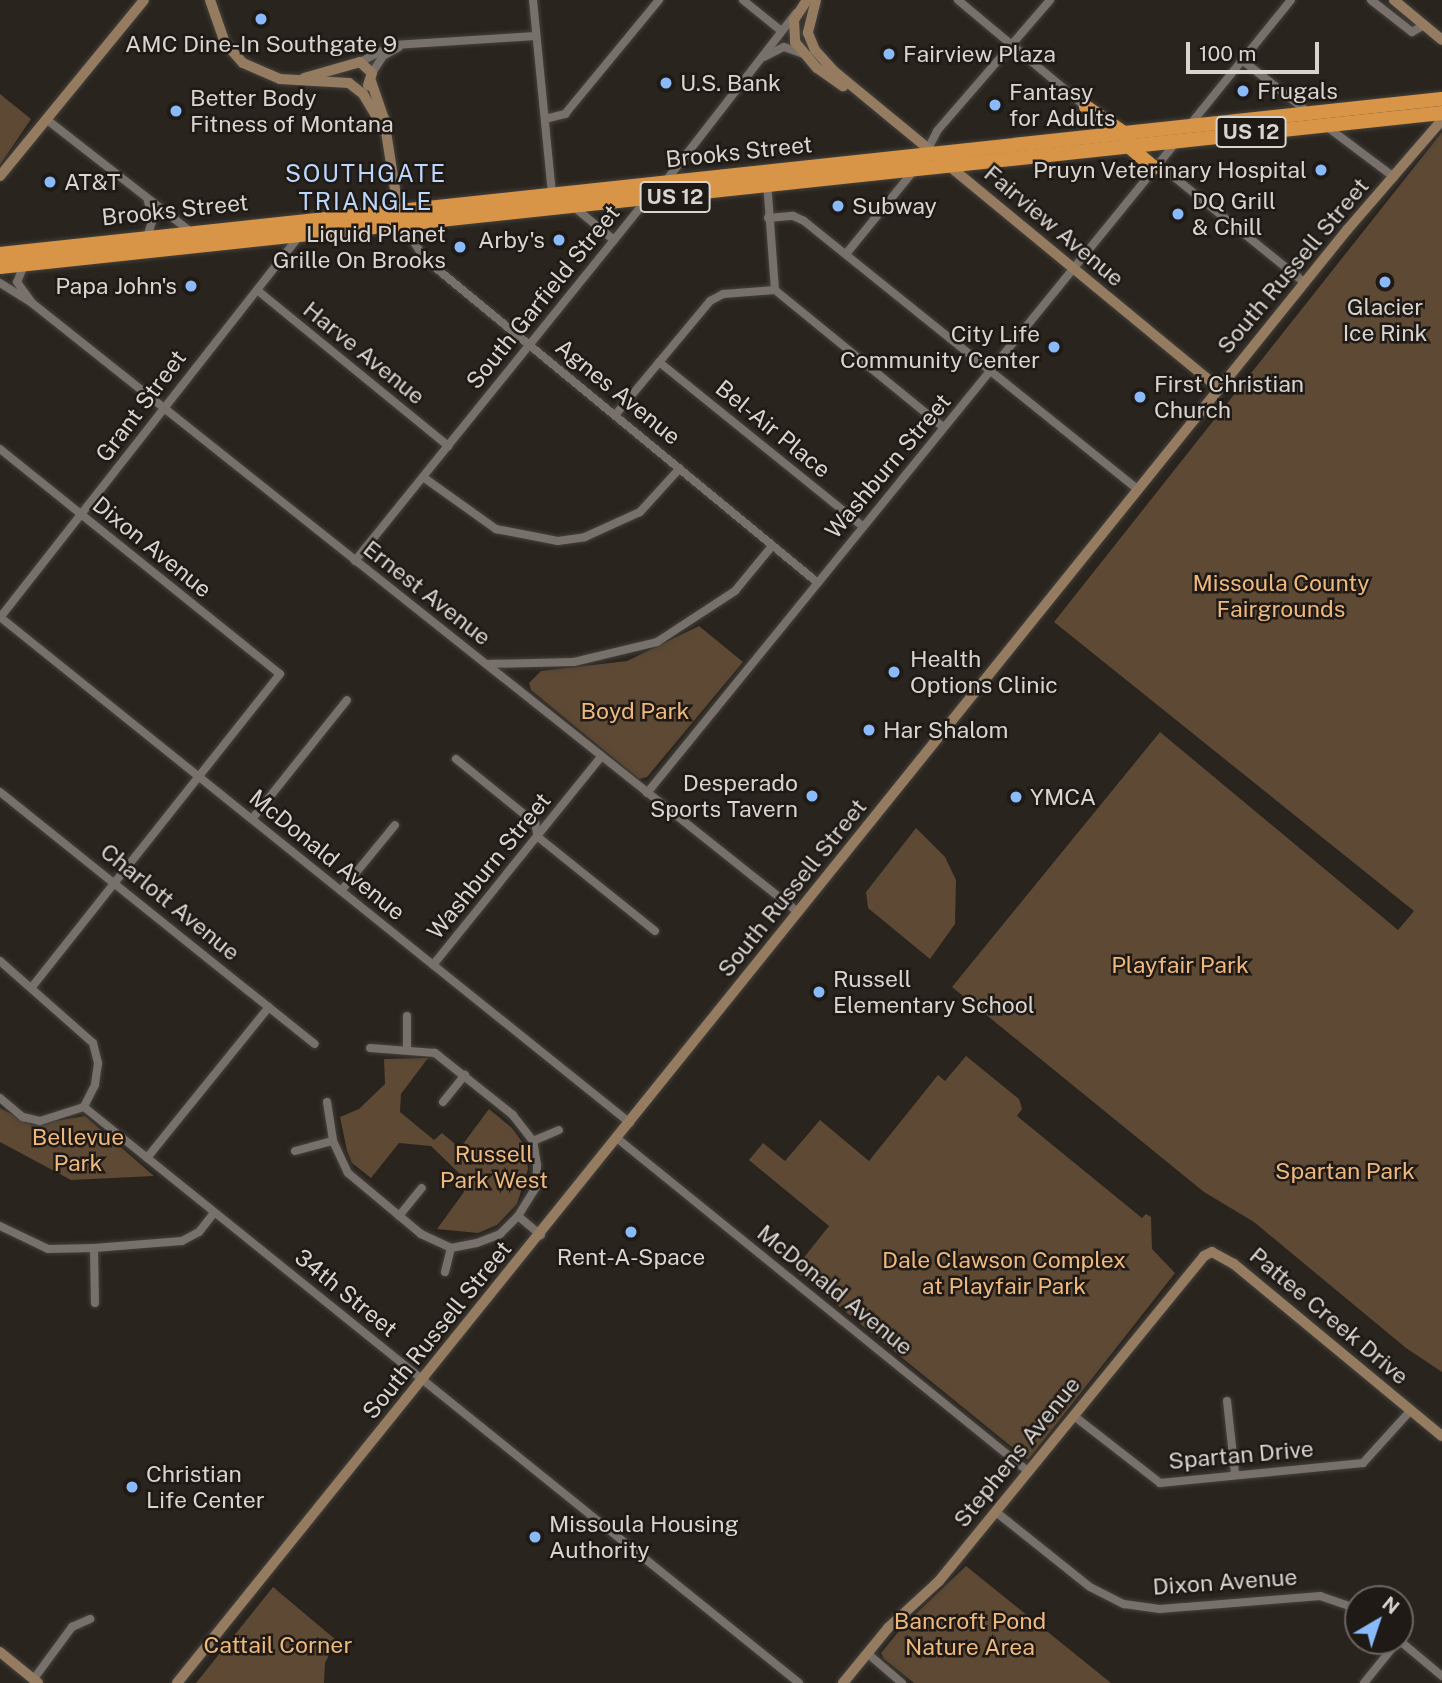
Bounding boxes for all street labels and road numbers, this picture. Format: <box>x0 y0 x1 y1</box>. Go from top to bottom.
road number: US 12 <box>1214 114 1288 150</box>
street label: Brooks Street <box>664 131 814 173</box>
street label: Fairview Avenue <box>978 160 1130 292</box>
street label: South Russell Street <box>1211 173 1375 359</box>
road number: US 12 <box>638 180 712 214</box>
street label: Brooks Street <box>100 189 250 231</box>
street label: South Garfield Street <box>460 200 626 394</box>
street label: Harve Avenue <box>298 296 430 410</box>
street label: Agnes Avenue <box>550 333 686 451</box>
street label: Grant Street <box>90 345 192 467</box>
street label: Bel-Air Place <box>710 374 836 484</box>
street label: Washburn Street <box>819 388 957 544</box>
street label: Dixon Avenue <box>87 491 217 603</box>
street label: Ernest Avenue <box>358 535 496 651</box>
street label: McDonald Avenue <box>244 784 410 926</box>
street label: Washburn Street <box>421 787 557 945</box>
street label: South Russell Street <box>712 793 872 983</box>
street label: Charlott Avenue <box>95 837 245 967</box>
street label: McDonald Avenue <box>752 1219 918 1361</box>
street label: South Russell Street <box>357 1235 517 1425</box>
street label: Pattee Creek Drive <box>1244 1241 1414 1391</box>
street label: 34th Street <box>289 1243 403 1343</box>
street label: Stephens Avenue <box>948 1371 1086 1533</box>
street label: Spartan Drive <box>1167 1435 1315 1475</box>
street label: Dixon Avenue <box>1152 1563 1298 1601</box>

